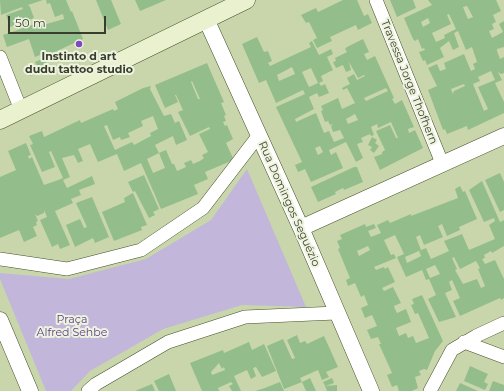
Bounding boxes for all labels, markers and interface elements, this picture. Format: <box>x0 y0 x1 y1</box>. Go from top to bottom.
scale bar <box>10 8 108 34</box>
text: 50 m <box>15 15 46 30</box>
street label: Travessa Jorge Thofhern <box>378 18 440 146</box>
marker: Instinto d art dudu tattoo studio <box>74 39 84 49</box>
place label: Instinto d art dudu tattoo studio <box>25 50 133 76</box>
street label: Rua Domingos Seguézio <box>255 139 323 269</box>
park label: Praça Alfred Sehbe <box>37 313 107 339</box>

